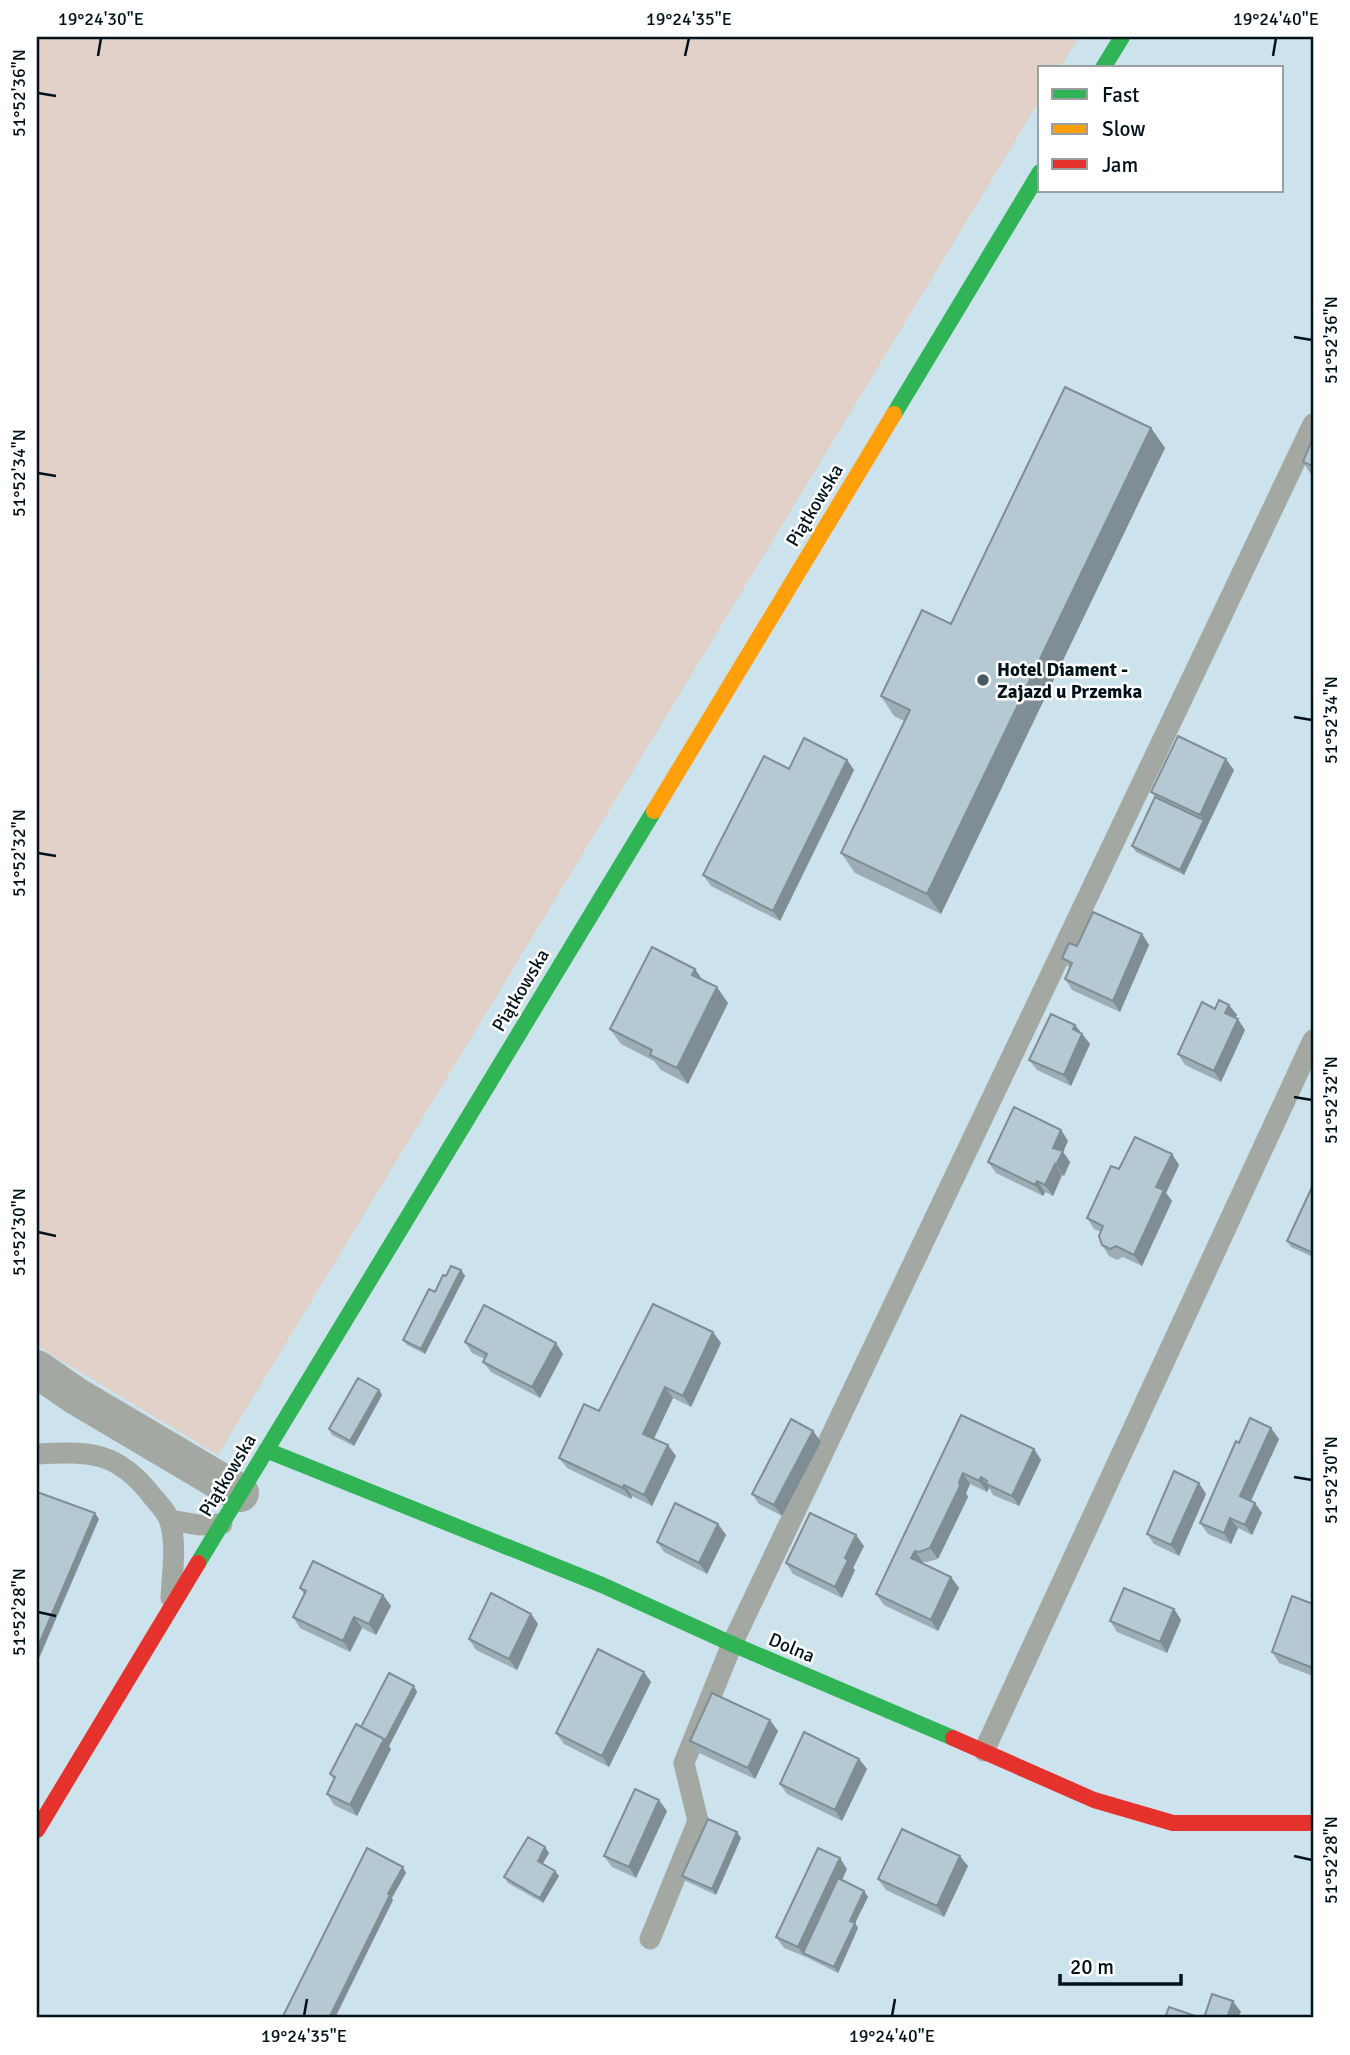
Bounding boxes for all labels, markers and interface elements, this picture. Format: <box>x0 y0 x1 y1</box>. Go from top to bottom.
text: 19°24'30"E <box>58 8 144 30</box>
text: 19°24'35"E <box>646 8 732 30</box>
text: 19°24'40"E <box>1233 8 1319 30</box>
text: 51°52'36"N <box>8 49 30 137</box>
legend <box>1038 66 1284 192</box>
text: Fast <box>1102 82 1139 108</box>
text: Slow <box>1102 116 1146 142</box>
text: Jam <box>1102 152 1138 178</box>
text: 51°52'36"N <box>1320 296 1342 384</box>
text: 51°52'34"N <box>8 429 30 517</box>
street label: Piątkowska <box>781 460 849 551</box>
place label: Hotel Diament - Zajazd u Przemka <box>997 658 1142 704</box>
marker: Hotel Diament - Zajazd u Przemka <box>975 672 991 688</box>
text: 51°52'34"N <box>1320 676 1342 764</box>
text: 51°52'32"N <box>8 809 30 897</box>
street label: Piątkowska <box>487 945 555 1036</box>
text: 51°52'32"N <box>1320 1056 1342 1144</box>
text: 51°52'30"N <box>8 1188 30 1276</box>
street label: Piątkowska <box>194 1430 262 1521</box>
text: 51°52'30"N <box>1320 1436 1342 1524</box>
text: 51°52'28"N <box>8 1568 30 1656</box>
street label: Dolna <box>765 1628 818 1668</box>
text: 51°52'28"N <box>1320 1816 1342 1904</box>
scale bar <box>1060 1943 1180 1987</box>
text: 20 m <box>1070 1954 1114 1980</box>
text: 19°24'35"E <box>261 2025 347 2047</box>
text: 19°24'40"E <box>849 2025 935 2047</box>

